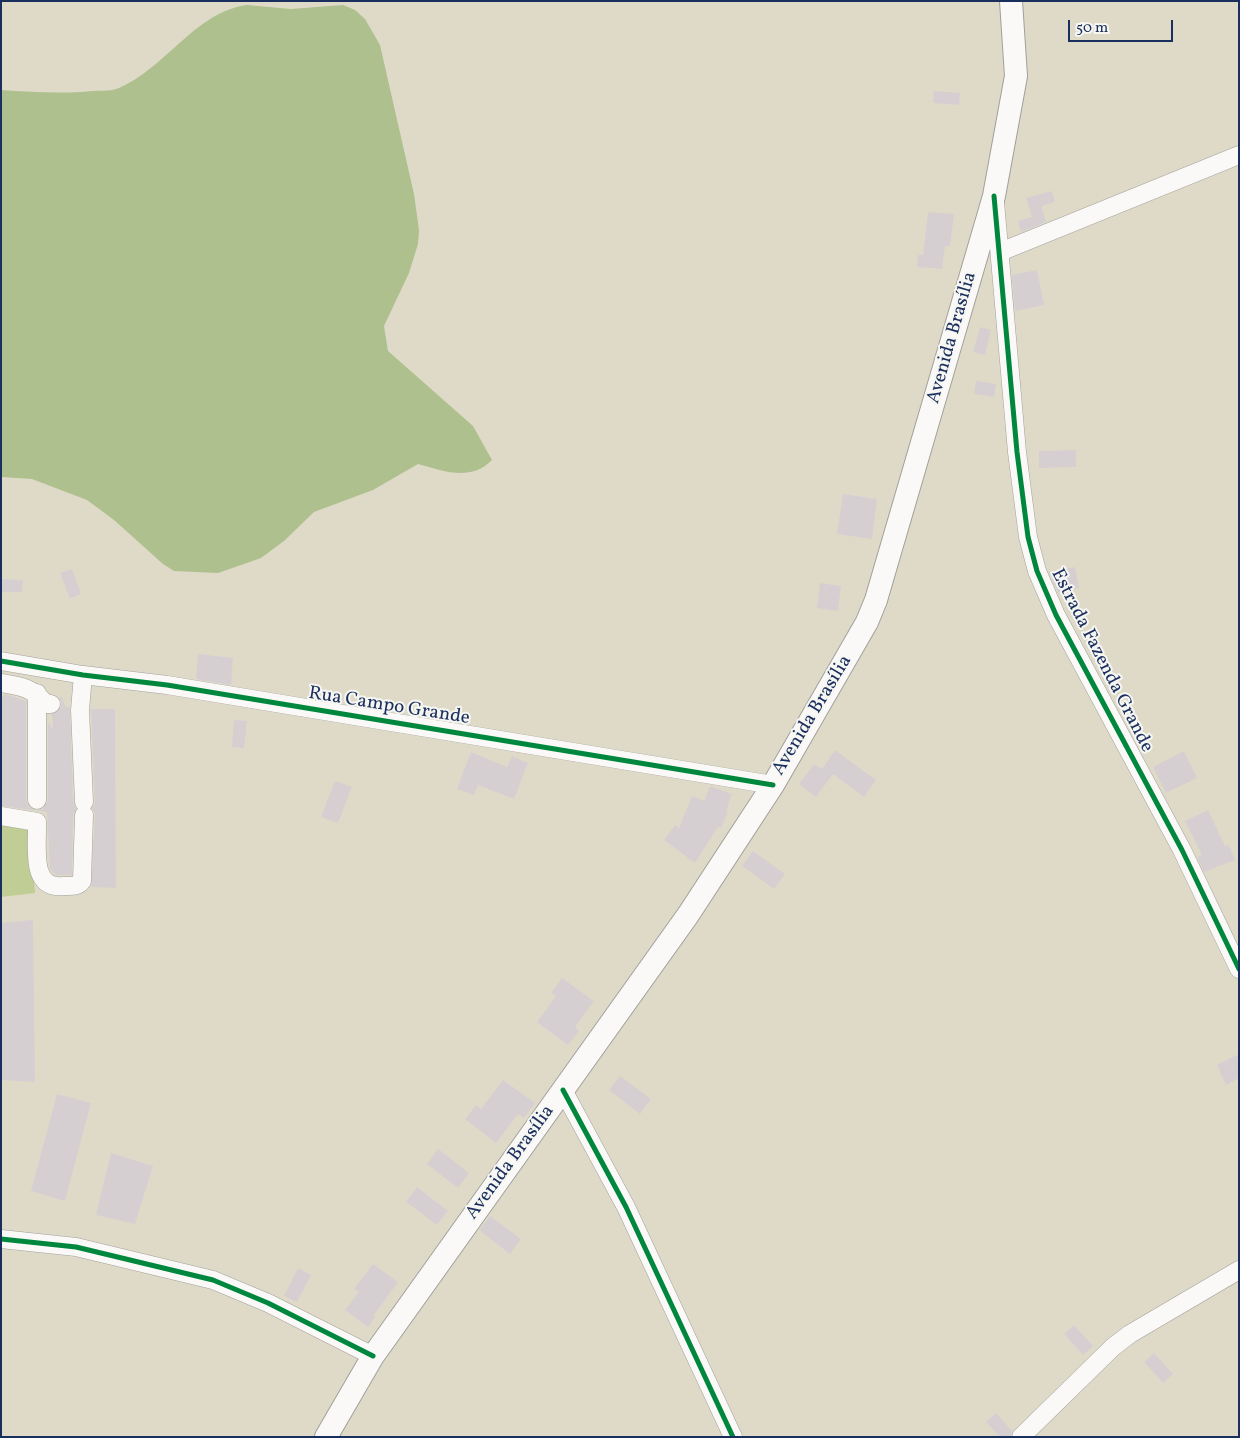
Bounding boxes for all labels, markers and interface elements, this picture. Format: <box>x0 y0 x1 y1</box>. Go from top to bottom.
scale bar <box>1070 10 1175 42</box>
text: 50 m <box>1076 18 1108 39</box>
street label: Avenida Brasília <box>923 269 983 407</box>
street label: Estrada Fazenda Grande <box>1045 565 1157 757</box>
street label: Avenida Brasília <box>768 652 858 780</box>
street label: Rua Campo Grande <box>307 683 471 731</box>
street label: Avenida Brasília <box>462 1101 560 1225</box>

